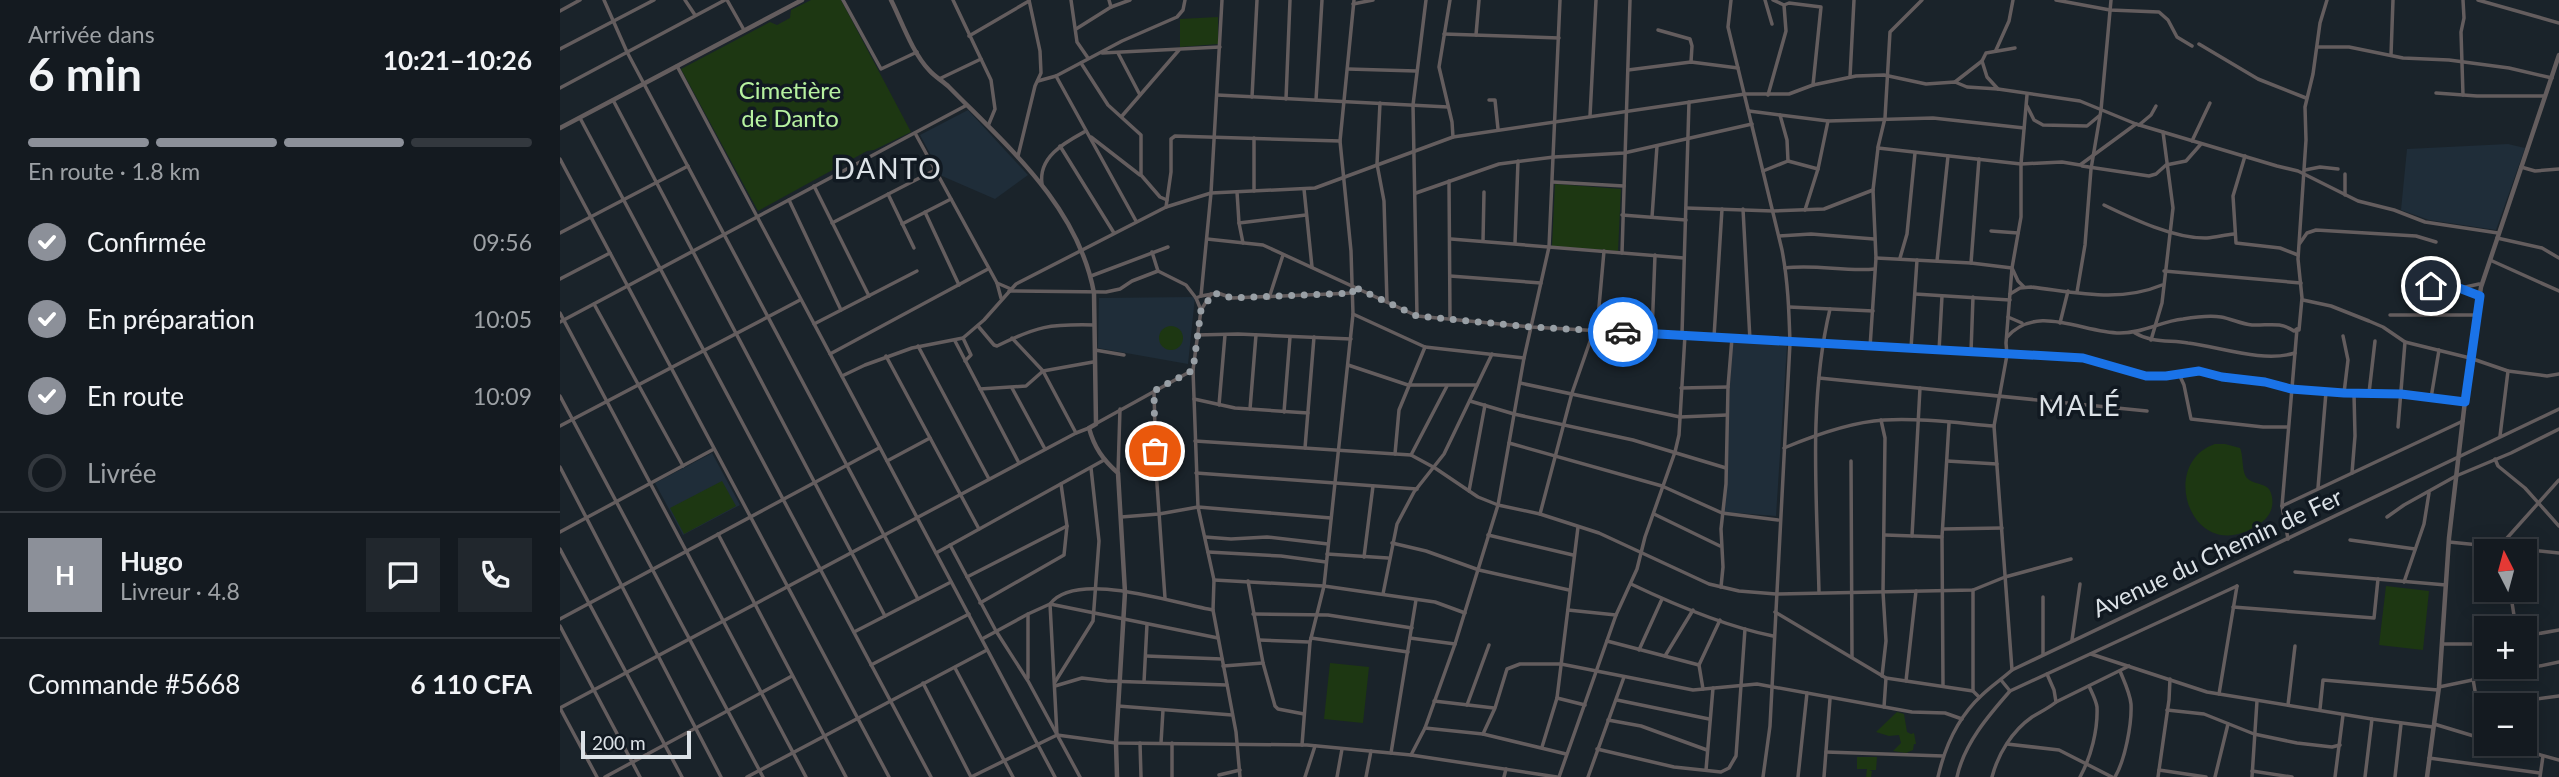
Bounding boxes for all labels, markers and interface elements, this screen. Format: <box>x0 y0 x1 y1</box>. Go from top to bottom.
text: Arrivée dans <box>28 20 155 48</box>
text: 10:21–10:26 <box>383 44 532 76</box>
text: 6 min <box>28 46 142 101</box>
park label: Cimetière de Danto <box>739 75 841 132</box>
district label: DANTO <box>833 151 943 185</box>
text: En route · 1.8 km <box>28 157 200 185</box>
icon: check <box>28 223 66 261</box>
text: Confirmée <box>87 226 206 258</box>
text: 09:56 <box>473 228 532 256</box>
pin <box>2401 256 2461 316</box>
icon: home <box>2412 267 2450 305</box>
courier <box>1588 297 1658 367</box>
icon: check <box>28 300 66 338</box>
text: En préparation <box>87 303 255 335</box>
text: 10:05 <box>473 305 532 333</box>
icon: car <box>1604 313 1642 351</box>
icon: check <box>28 377 66 415</box>
text: En route <box>87 380 184 412</box>
text: 10:09 <box>473 382 532 410</box>
district label: MALÉ <box>2038 388 2122 422</box>
pin <box>1125 421 1185 481</box>
icon: bag <box>1136 432 1174 470</box>
text: Livrée <box>87 457 156 489</box>
street label: Avenue du Chemin de Fer <box>2088 481 2347 623</box>
button: chat <box>366 538 440 612</box>
button: phone <box>458 538 532 612</box>
north arrow <box>2474 539 2538 602</box>
map controls <box>2474 539 2537 756</box>
text: Hugo <box>120 545 183 577</box>
text: H <box>55 559 75 591</box>
text: Livreur · 4.8 <box>120 577 240 605</box>
button: + <box>2474 616 2537 679</box>
text: Commande #5668 <box>28 668 240 700</box>
text: 6 110 CFA <box>411 668 532 700</box>
button: − <box>2474 693 2537 756</box>
scale bar <box>581 728 691 760</box>
text: 200 m <box>592 731 646 754</box>

